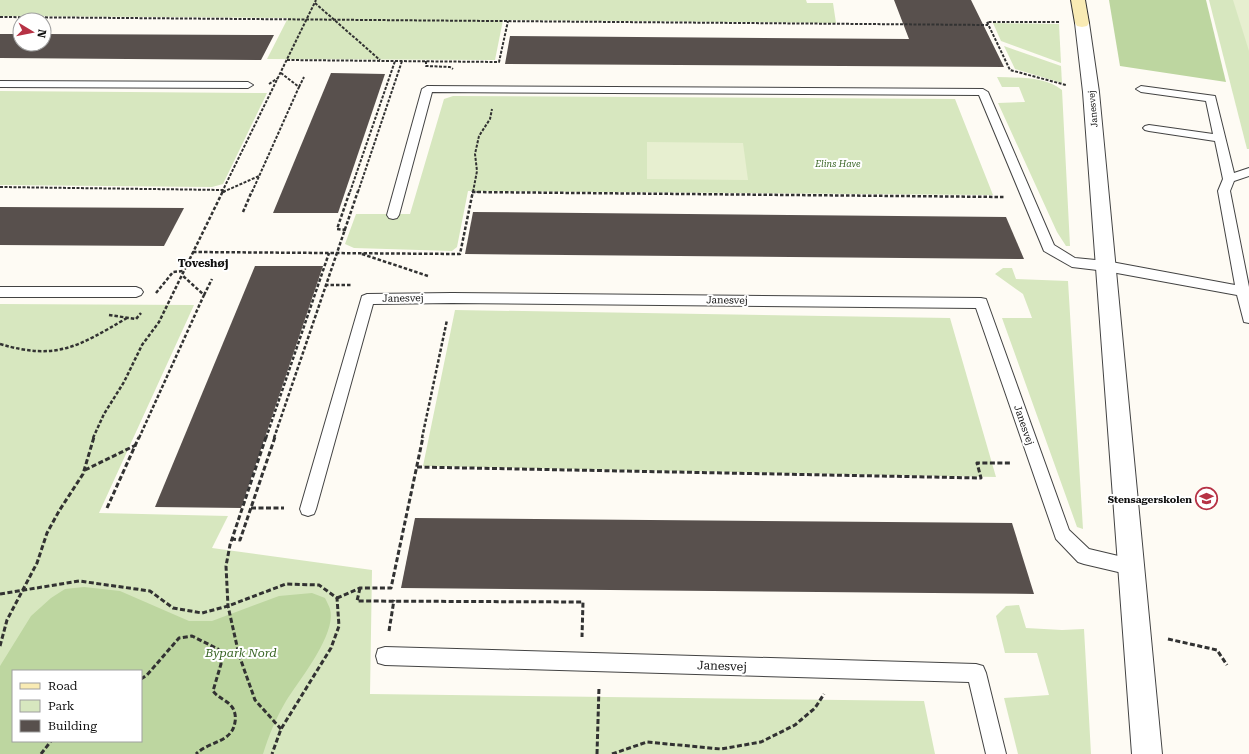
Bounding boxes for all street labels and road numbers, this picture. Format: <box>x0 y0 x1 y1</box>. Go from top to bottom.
street label: Janesvej <box>1086 90 1100 128</box>
street label: Janesvej <box>382 292 424 304</box>
street label: Janesvej <box>706 294 748 306</box>
street label: Janesvej <box>1012 404 1036 446</box>
street label: Janesvej <box>697 658 747 674</box>

